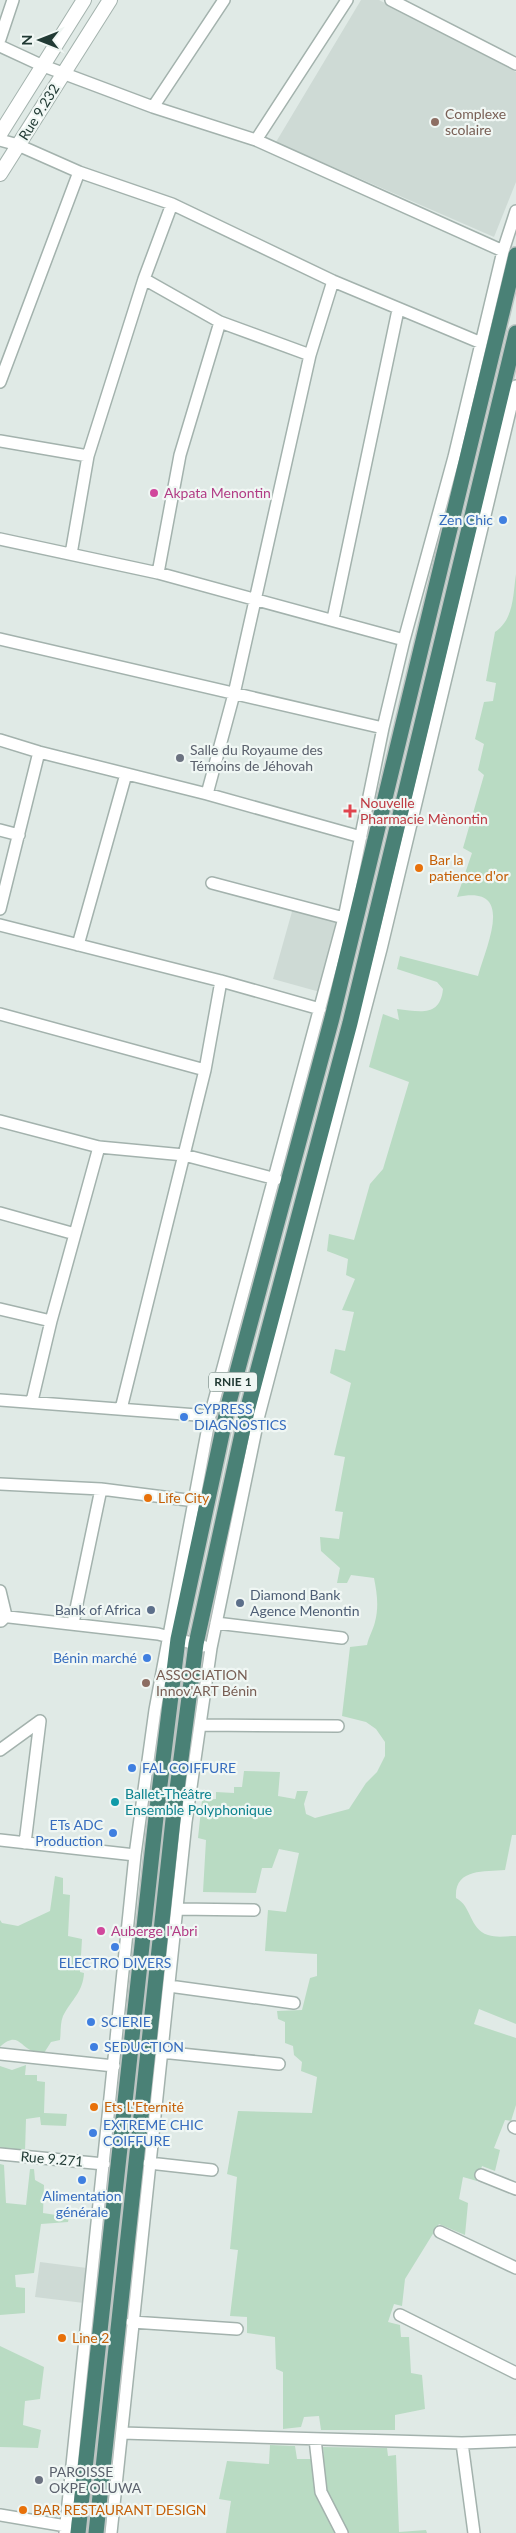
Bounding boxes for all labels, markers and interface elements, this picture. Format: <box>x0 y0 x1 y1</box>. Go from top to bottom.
north arrow <box>15 15 65 65</box>
text: N <box>18 35 35 45</box>
street label: Rue 9.232 <box>15 80 62 143</box>
place label: Complexe scolaire <box>445 105 506 138</box>
marker: Complexe scolaire <box>429 116 441 128</box>
place label: Akpata Menontin <box>164 484 271 501</box>
marker: Akpata Menontin <box>148 487 160 499</box>
place label: Zen Chic <box>439 511 493 528</box>
marker: Zen Chic <box>497 514 509 526</box>
place label: Salle du Royaume des Témoins de Jéhovah <box>190 741 323 774</box>
marker: Salle du Royaume des Témoins de Jéhovah <box>174 752 186 764</box>
place label: Nouvelle Pharmacie Mènontin <box>360 794 488 827</box>
marker: Nouvelle Pharmacie Mènontin <box>344 805 356 817</box>
place label: Bar la patience d'or <box>429 851 509 884</box>
marker: Bar la patience d'or <box>413 862 425 874</box>
road number: RNIE 1 <box>209 1372 257 1391</box>
place label: CYPRESS DIAGNOSTICS <box>194 1400 287 1433</box>
marker: CYPRESS DIAGNOSTICS <box>178 1411 190 1423</box>
place label: Life City <box>158 1489 210 1506</box>
marker: Life City <box>142 1492 154 1504</box>
place label: Diamond Bank Agence Menontin <box>250 1586 359 1619</box>
marker: Diamond Bank Agence Menontin <box>234 1597 246 1609</box>
place label: Bank of Africa <box>55 1601 141 1618</box>
marker: Bank of Africa <box>145 1604 157 1616</box>
place label: Bénin marché <box>53 1649 137 1666</box>
marker: Bénin marché <box>141 1652 153 1664</box>
place label: ASSOCIATION Innov'ART Bénin <box>156 1666 257 1699</box>
marker: ASSOCIATION Innov'ART Bénin <box>140 1677 152 1689</box>
place label: FAL COIFFURE <box>142 1759 236 1776</box>
marker: FAL COIFFURE <box>126 1762 138 1774</box>
place label: Ballet-Théâtre Ensemble Polyphonique <box>125 1785 272 1818</box>
marker: Ballet-Théâtre Ensemble Polyphonique <box>109 1796 121 1808</box>
place label: ETs ADC Production <box>35 1816 104 1849</box>
marker: ETs ADC Production <box>107 1827 119 1839</box>
place label: Auberge l'Abri <box>111 1922 198 1939</box>
marker: Auberge l'Abri <box>95 1925 107 1937</box>
marker: ELECTRO DIVERS <box>109 1941 121 1953</box>
place label: ELECTRO DIVERS <box>59 1954 171 1971</box>
place label: SCIERIE <box>101 2013 151 2030</box>
marker: SCIERIE <box>85 2016 97 2028</box>
place label: SEDUCTION <box>104 2038 184 2055</box>
marker: SEDUCTION <box>88 2041 100 2053</box>
place label: Ets L'Eternité <box>104 2098 184 2115</box>
marker: Ets L'Eternité <box>88 2101 100 2113</box>
place label: EXTREME CHIC COIFFURE <box>103 2116 204 2149</box>
marker: EXTREME CHIC COIFFURE <box>87 2127 99 2139</box>
street label: Rue 9.271 <box>20 2147 84 2170</box>
marker: Alimentation générale <box>76 2174 88 2186</box>
place label: Alimentation générale <box>43 2187 122 2220</box>
place label: Line 2 <box>72 2329 109 2346</box>
marker: Line 2 <box>56 2332 68 2344</box>
place label: PAROISSE OKPE OLUWA <box>49 2463 142 2496</box>
marker: PAROISSE OKPE OLUWA <box>33 2474 45 2486</box>
place label: BAR RESTAURANT DESIGN <box>33 2501 207 2518</box>
marker: BAR RESTAURANT DESIGN <box>17 2504 29 2516</box>

